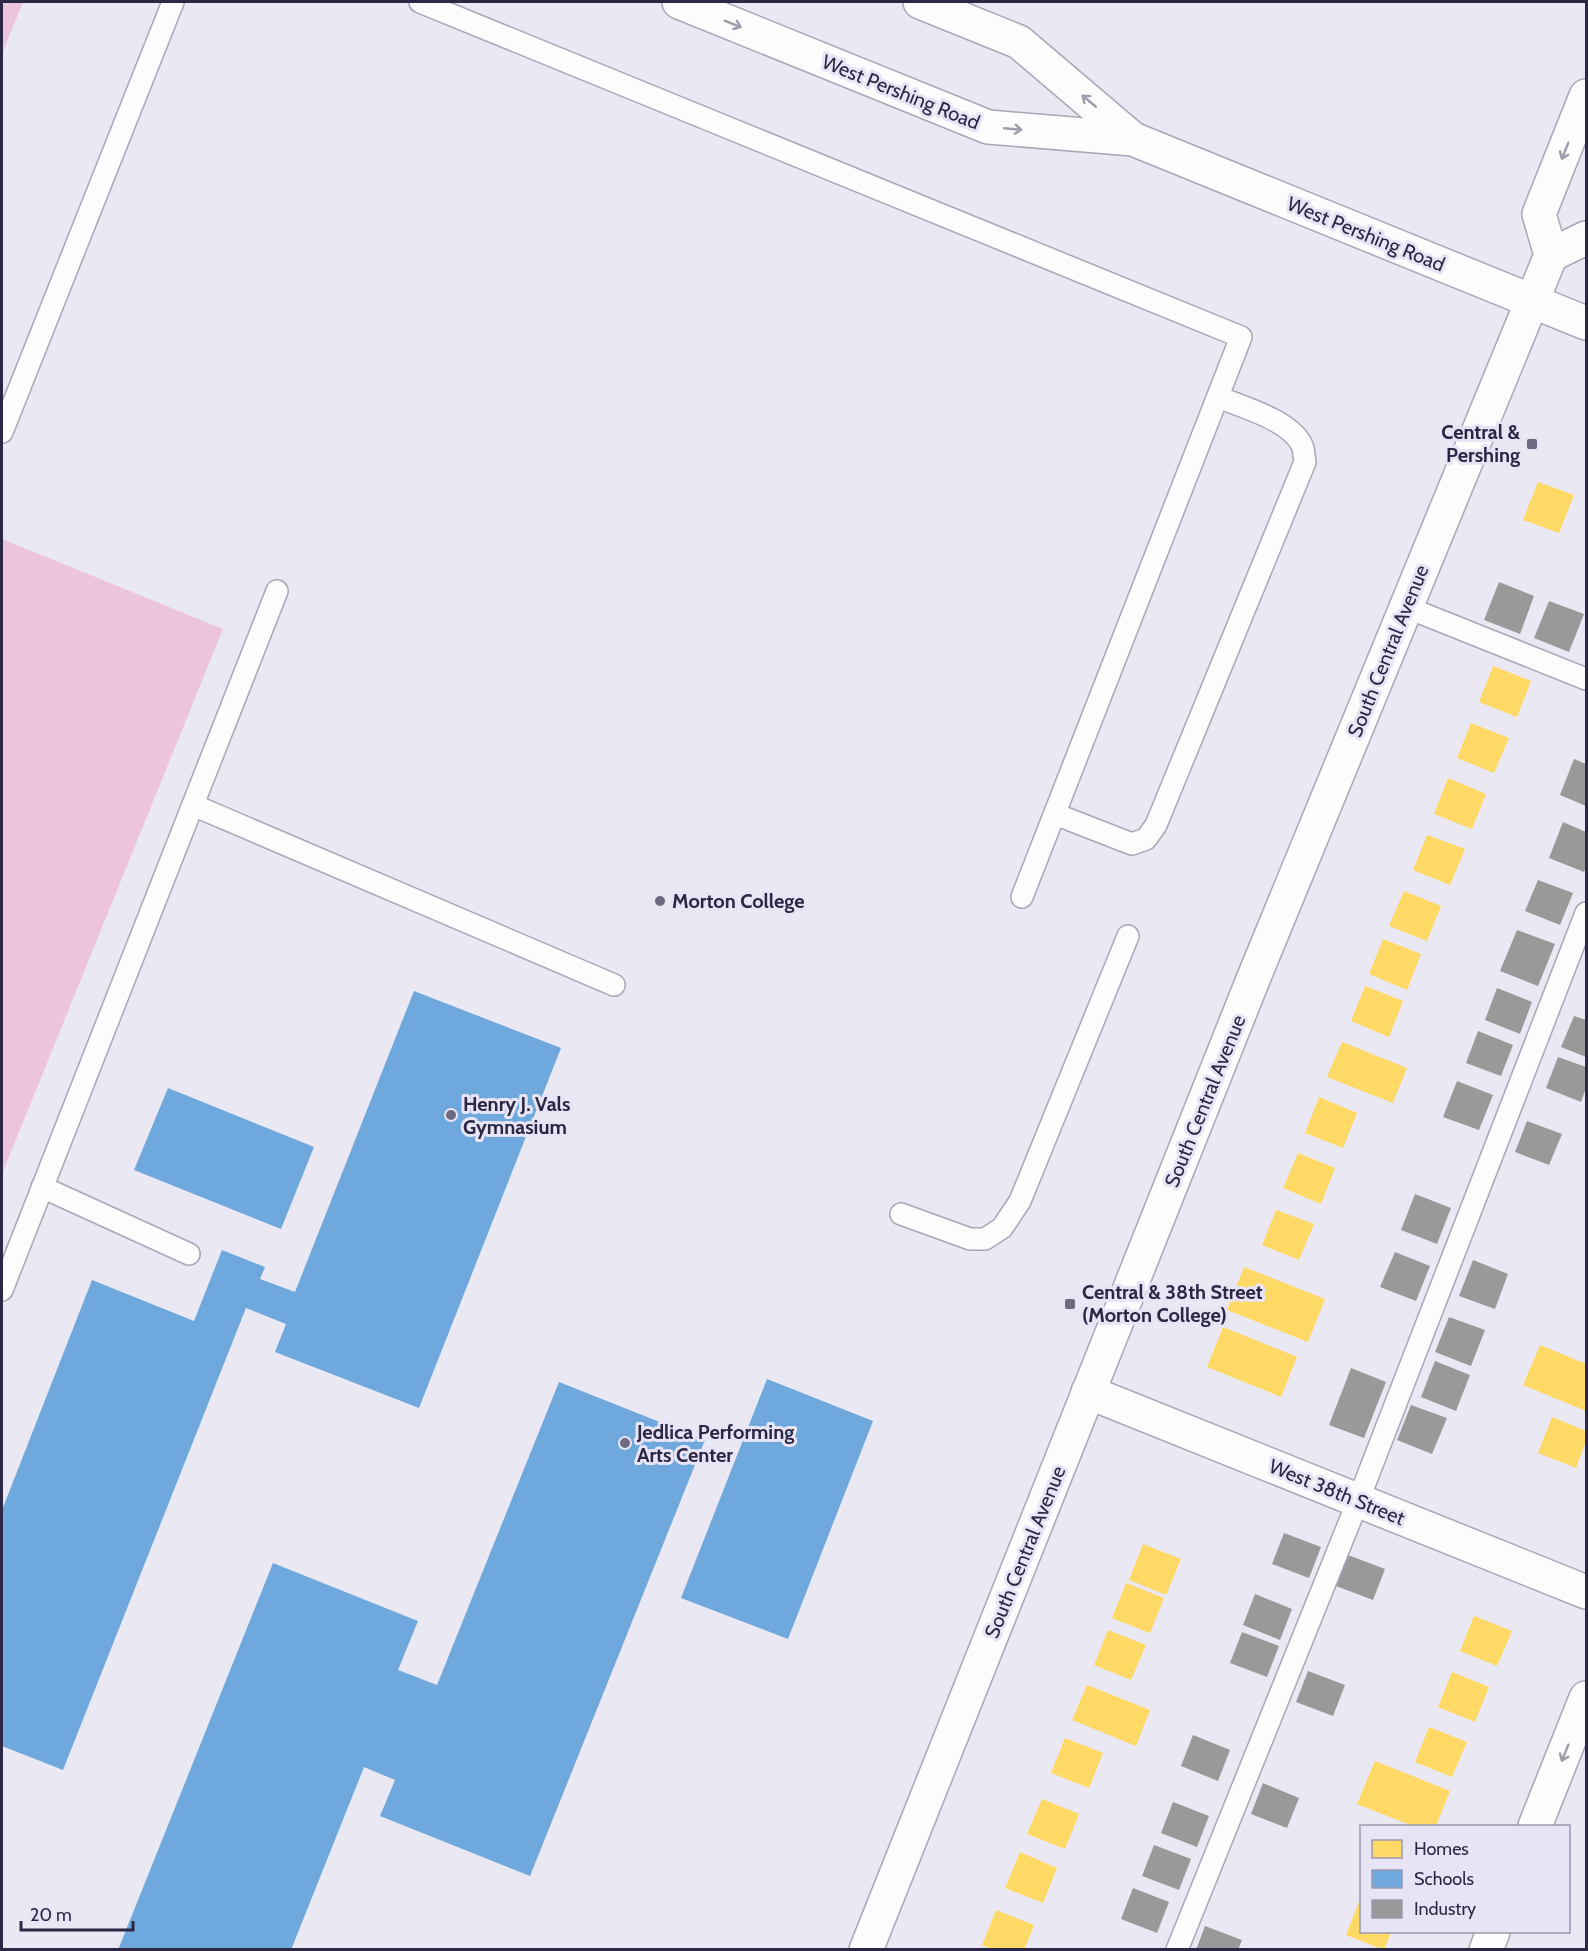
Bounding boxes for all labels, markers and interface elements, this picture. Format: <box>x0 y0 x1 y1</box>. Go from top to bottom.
one-way arrow <box>724 19 742 30</box>
street label: West Pershing Road <box>819 49 983 135</box>
one-way arrow <box>1082 94 1097 108</box>
one-way arrow <box>1002 124 1022 135</box>
one-way arrow <box>1559 141 1570 159</box>
street label: West Pershing Road <box>1284 191 1448 277</box>
place label: Central & Pershing <box>1441 420 1520 467</box>
marker: Central & Pershing <box>1525 437 1539 451</box>
street label: South Central Avenue <box>1342 561 1434 741</box>
place label: Morton College <box>672 889 805 913</box>
marker: Morton College <box>653 894 667 908</box>
street label: South Central Avenue <box>1159 1011 1251 1191</box>
place label: Henry J. Vals Gymnasium <box>463 1092 570 1139</box>
marker: Henry J. Vals Gymnasium <box>444 1108 458 1122</box>
place label: Central & 38th Street (Morton College) <box>1082 1280 1263 1327</box>
marker: Central & 38th Street (Morton College) <box>1063 1297 1077 1311</box>
place label: Jedlica Performing Arts Center <box>636 1420 794 1467</box>
marker: Jedlica Performing Arts Center <box>618 1436 632 1450</box>
street label: West 38th Street <box>1266 1454 1409 1530</box>
street label: South Central Avenue <box>979 1462 1071 1642</box>
one-way arrow <box>1559 1743 1570 1761</box>
legend <box>1360 1825 1570 1933</box>
text: Homes <box>1414 1838 1469 1860</box>
text: Schools <box>1414 1868 1474 1890</box>
scale bar <box>21 1894 134 1932</box>
text: Industry <box>1414 1898 1476 1920</box>
text: 20 m <box>30 1904 72 1926</box>

